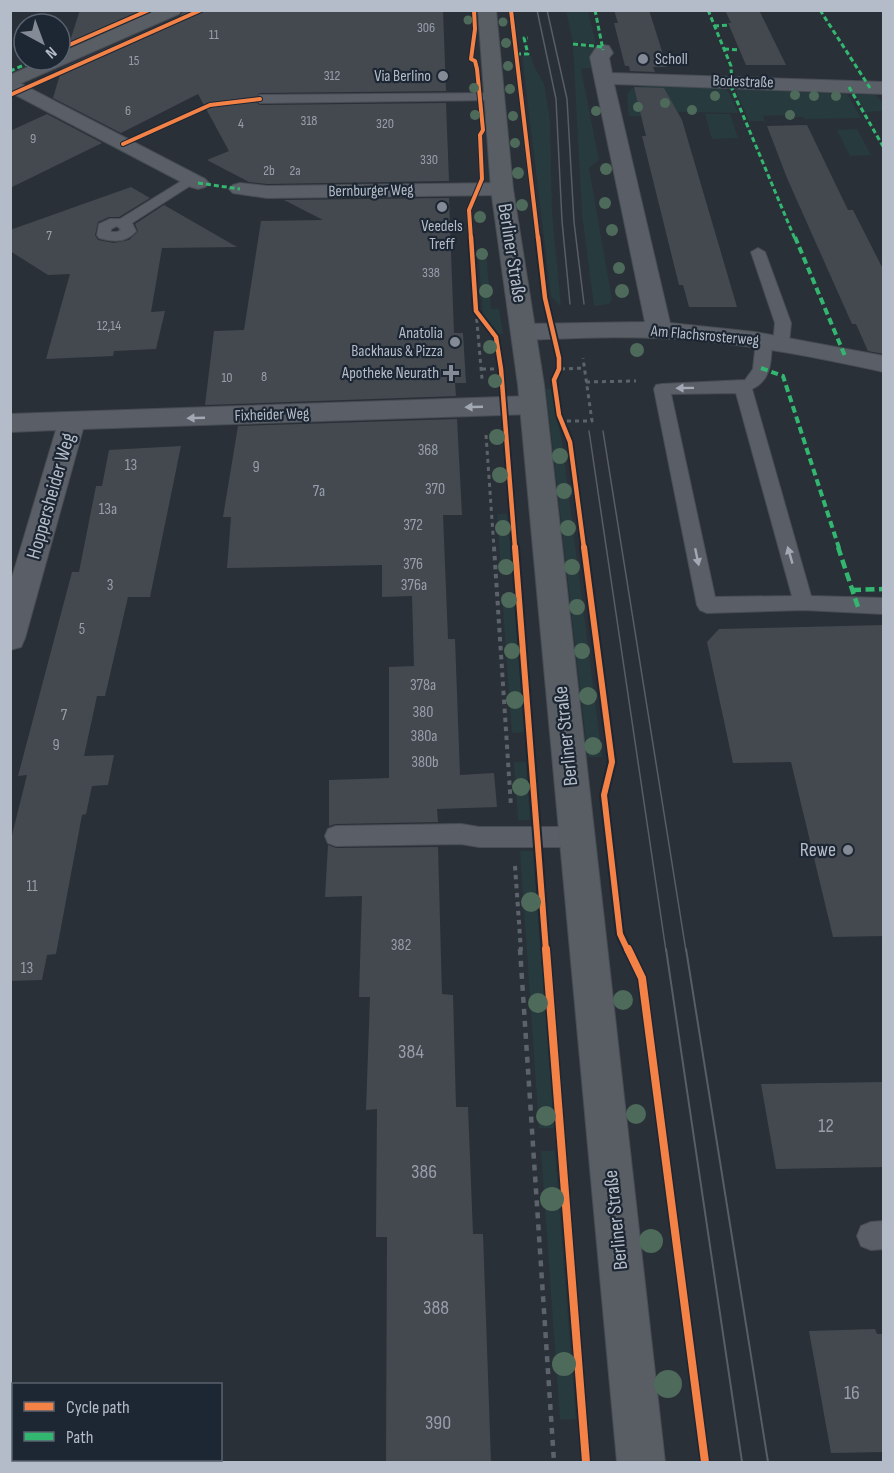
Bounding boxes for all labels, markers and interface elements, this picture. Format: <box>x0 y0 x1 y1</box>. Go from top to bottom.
north arrow <box>12 12 72 72</box>
house number: 306 <box>417 19 435 36</box>
house number: 11 <box>209 26 219 43</box>
text: N <box>41 42 60 62</box>
place label: Scholl <box>655 50 688 69</box>
house number: 15 <box>129 52 140 69</box>
marker: Scholl <box>636 52 650 66</box>
house number: 312 <box>324 67 341 84</box>
place label: Via Berlino <box>374 67 431 86</box>
marker: Via Berlino <box>436 69 450 83</box>
street label: Bodestraße <box>712 71 774 93</box>
house number: 6 <box>125 102 131 119</box>
house number: 318 <box>301 112 317 129</box>
house number: 4 <box>238 115 244 132</box>
house number: 320 <box>376 115 394 132</box>
house number: 9 <box>30 130 36 147</box>
house number: 330 <box>420 151 438 168</box>
house number: 2b <box>263 162 275 179</box>
house number: 2a <box>289 162 301 179</box>
street label: Bernburger Weg <box>328 181 414 201</box>
marker: Veedels Treff <box>435 200 449 214</box>
street label: Berliner Straße <box>492 202 532 304</box>
place label: Veedels Treff <box>421 217 463 254</box>
house number: 7 <box>46 227 52 244</box>
house number: 338 <box>422 264 440 281</box>
house number: 12,14 <box>97 317 121 334</box>
street label: Am Flachsrosterweg <box>649 322 760 350</box>
place label: Anatolia Backhaus & Pizza <box>351 324 443 361</box>
marker: Anatolia Backhaus & Pizza <box>448 335 462 349</box>
place label: Apotheke Neurath <box>341 364 439 383</box>
marker: Apotheke Neurath <box>444 366 458 380</box>
house number: 8 <box>261 368 267 385</box>
house number: 10 <box>221 369 233 386</box>
one-way arrow <box>675 383 694 393</box>
one-way arrow <box>465 403 484 412</box>
street label: Fixheider Weg <box>234 404 310 426</box>
one-way arrow <box>186 413 205 422</box>
street label: Hoppersheider Weg <box>22 430 80 562</box>
house number: 368 <box>418 441 438 460</box>
house number: 13 <box>125 456 137 475</box>
house number: 9 <box>252 458 260 477</box>
house number: 370 <box>425 480 445 499</box>
house number: 7a <box>313 482 325 501</box>
house number: 13a <box>99 500 117 519</box>
house number: 372 <box>403 516 423 535</box>
one-way arrow <box>785 546 794 564</box>
one-way arrow <box>693 548 703 566</box>
house number: 376 <box>403 555 423 574</box>
house number: 3 <box>107 576 113 595</box>
house number: 376a <box>401 576 427 595</box>
house number: 5 <box>79 620 85 639</box>
house number: 378a <box>410 676 436 695</box>
street label: Berliner Straße <box>549 685 583 787</box>
house number: 380 <box>413 703 433 722</box>
house number: 7 <box>61 706 68 725</box>
house number: 380a <box>410 727 438 746</box>
house number: 9 <box>52 736 60 755</box>
house number: 380b <box>411 753 439 772</box>
place label: Rewe <box>800 838 836 862</box>
marker: Rewe <box>841 843 855 857</box>
house number: 11 <box>26 877 38 896</box>
house number: 382 <box>391 936 411 955</box>
house number: 13 <box>21 959 33 978</box>
house number: 384 <box>398 1040 424 1064</box>
house number: 12 <box>818 1114 834 1138</box>
house number: 386 <box>411 1160 437 1184</box>
street label: Berliner Straße <box>599 1169 633 1271</box>
house number: 388 <box>423 1296 449 1320</box>
house number: 16 <box>844 1381 860 1405</box>
legend <box>12 1383 222 1461</box>
text: Cycle path <box>66 1397 130 1418</box>
house number: 390 <box>425 1411 451 1435</box>
text: Path <box>66 1427 94 1448</box>

